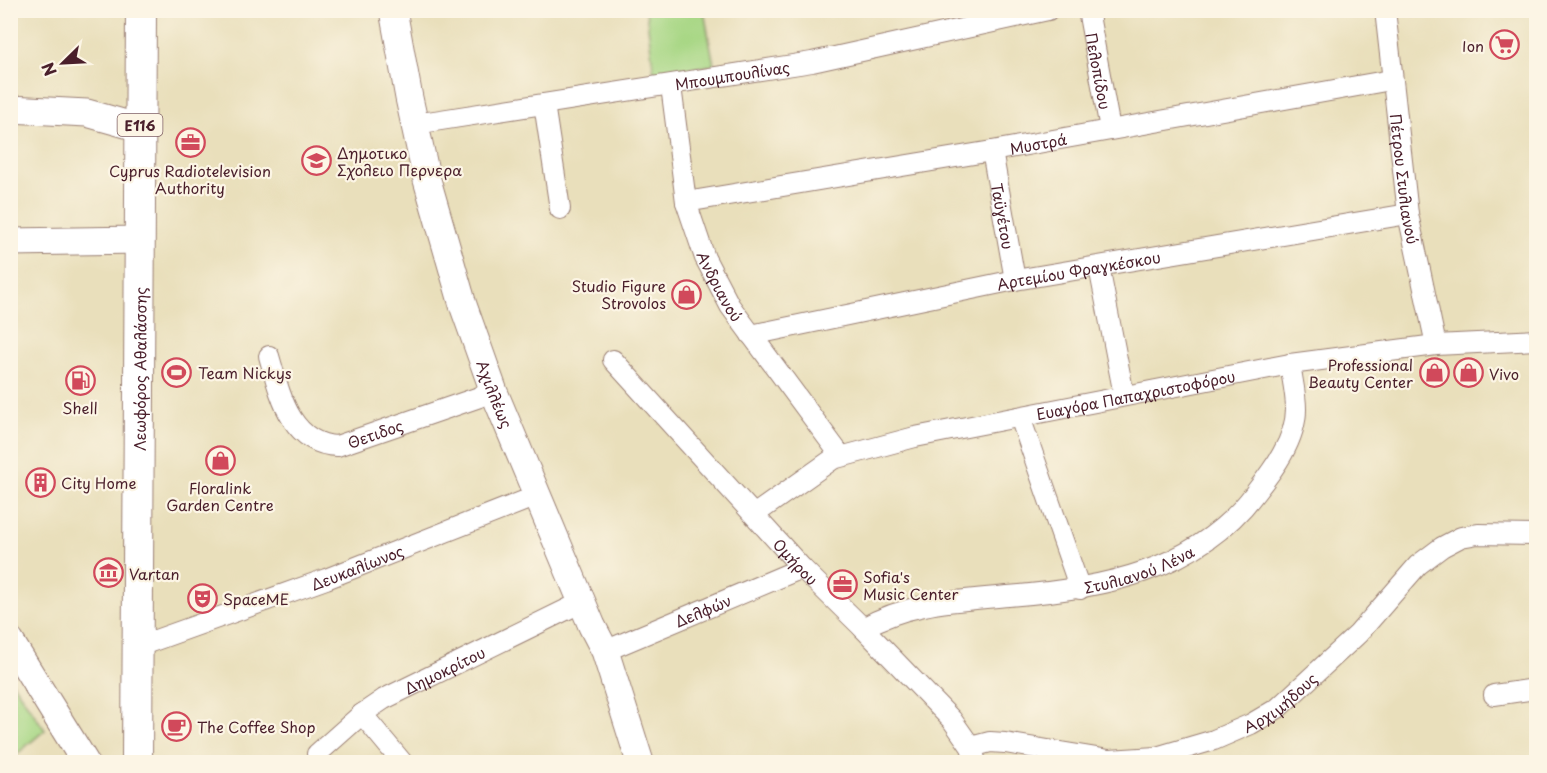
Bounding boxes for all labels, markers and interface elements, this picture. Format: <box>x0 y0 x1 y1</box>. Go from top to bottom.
supermarket icon: Ion <box>1489 29 1521 61</box>
street label: Πελοπίδου <box>1081 31 1118 111</box>
north arrow <box>33 33 93 93</box>
place label: Ion <box>1462 34 1484 57</box>
street label: Μπουμπουλίνας <box>673 54 791 95</box>
text: N <box>35 59 62 80</box>
street label: Πέτρου Στυλιανού <box>1385 112 1426 246</box>
road number: E116 <box>118 114 162 136</box>
street label: Μυστρά <box>1008 126 1069 159</box>
office icon: Cyprus Radiotelevision Authority <box>174 127 206 159</box>
place label: Δημοτικο Σχολειο Περνερα <box>337 141 462 181</box>
school or university icon: Δημοτικο Σχολειο Περνερα <box>300 145 332 177</box>
place label: Cyprus Radiotelevision Authority <box>109 159 271 199</box>
street label: Ταϋγέτου <box>986 181 1021 251</box>
street label: Αρτεμίου Φραγκέσκου <box>994 244 1162 295</box>
street label: Ανδριανού <box>692 248 749 326</box>
place label: Studio Figure Strovolos <box>572 274 666 314</box>
shop icon: Studio Figure Strovolos <box>671 278 703 310</box>
street label: Λεωφόρος Αθαλάσσης <box>127 287 151 451</box>
place label: Professional Beauty Center <box>1308 353 1413 393</box>
sports icon: Team Nickys <box>161 356 193 388</box>
street label: Αχιλλέως <box>472 357 519 432</box>
shop icon: Professional Beauty Center <box>1418 357 1450 389</box>
shop icon: Vivo <box>1452 357 1484 389</box>
place label: Team Nickys <box>198 361 292 384</box>
place label: Vivo <box>1489 362 1519 385</box>
street label: Ευαγόρα Παπαχριστοφόρου <box>1034 363 1237 425</box>
fuel station icon: Shell <box>64 364 96 396</box>
place label: Shell <box>62 396 98 419</box>
street label: Θετιδος <box>344 413 406 453</box>
shop icon: Floralink Garden Centre <box>204 444 236 476</box>
building icon: City Home <box>24 466 56 498</box>
place label: City Home <box>61 471 136 494</box>
place label: Floralink Garden Centre <box>166 476 274 516</box>
street label: Ομήρου <box>768 533 824 590</box>
street label: Δευκαλίωνος <box>308 538 407 595</box>
street label: Στυλιανού Λένα <box>1082 539 1198 598</box>
museum icon: Vartan <box>92 557 124 589</box>
place label: Vartan <box>129 562 180 585</box>
place label: Sofia's Music Center <box>863 565 958 605</box>
office icon: Sofia's Music Center <box>826 569 858 601</box>
theatre icon: SpaceME <box>186 582 218 614</box>
place label: SpaceME <box>223 587 289 610</box>
street label: Δελφών <box>671 588 735 632</box>
street label: Δημοκρίτου <box>400 640 489 699</box>
street label: Αρχιμήδους <box>1239 666 1322 738</box>
cafe icon: The Coffee Shop <box>160 710 192 742</box>
place label: The Coffee Shop <box>197 715 316 738</box>

